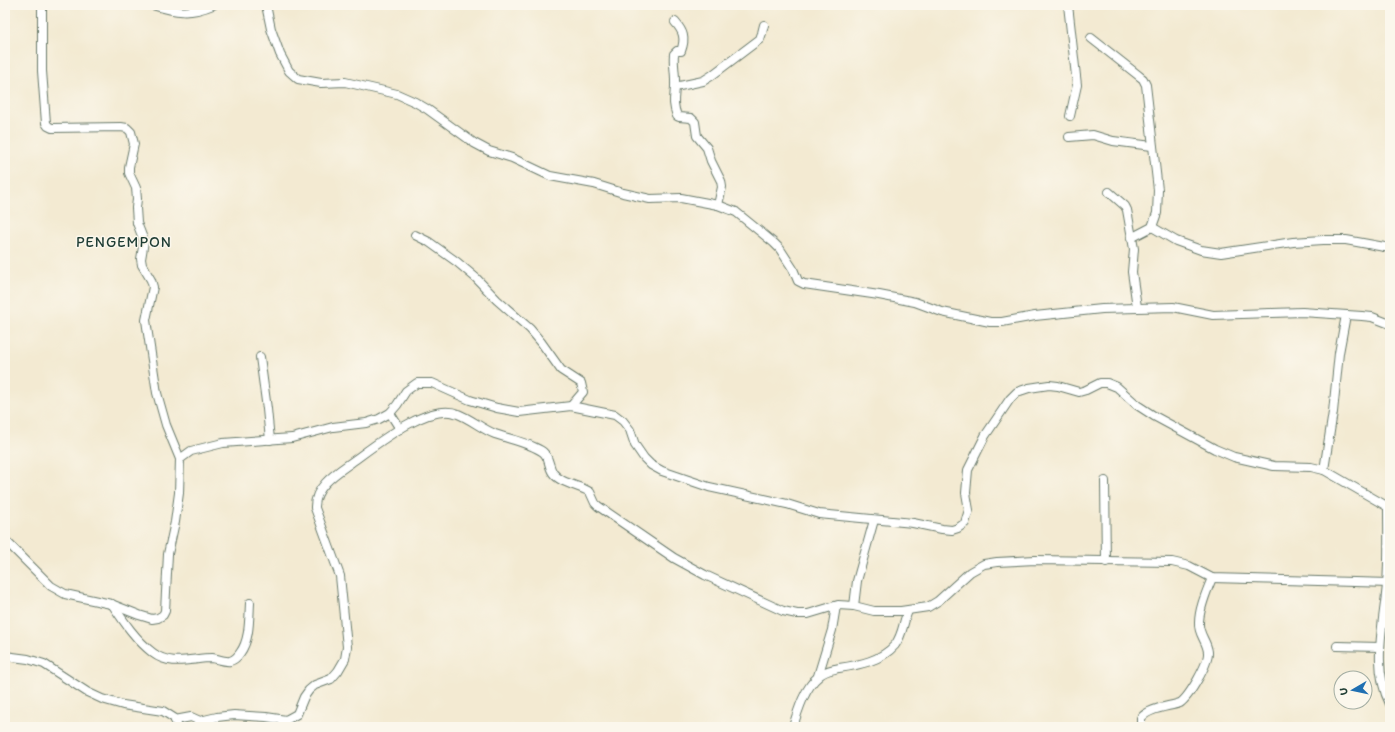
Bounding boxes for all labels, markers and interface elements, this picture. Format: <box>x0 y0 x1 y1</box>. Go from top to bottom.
district label: PENGEMPON <box>76 233 172 251</box>
north arrow <box>1333 670 1373 710</box>
text: U <box>1337 687 1351 696</box>

